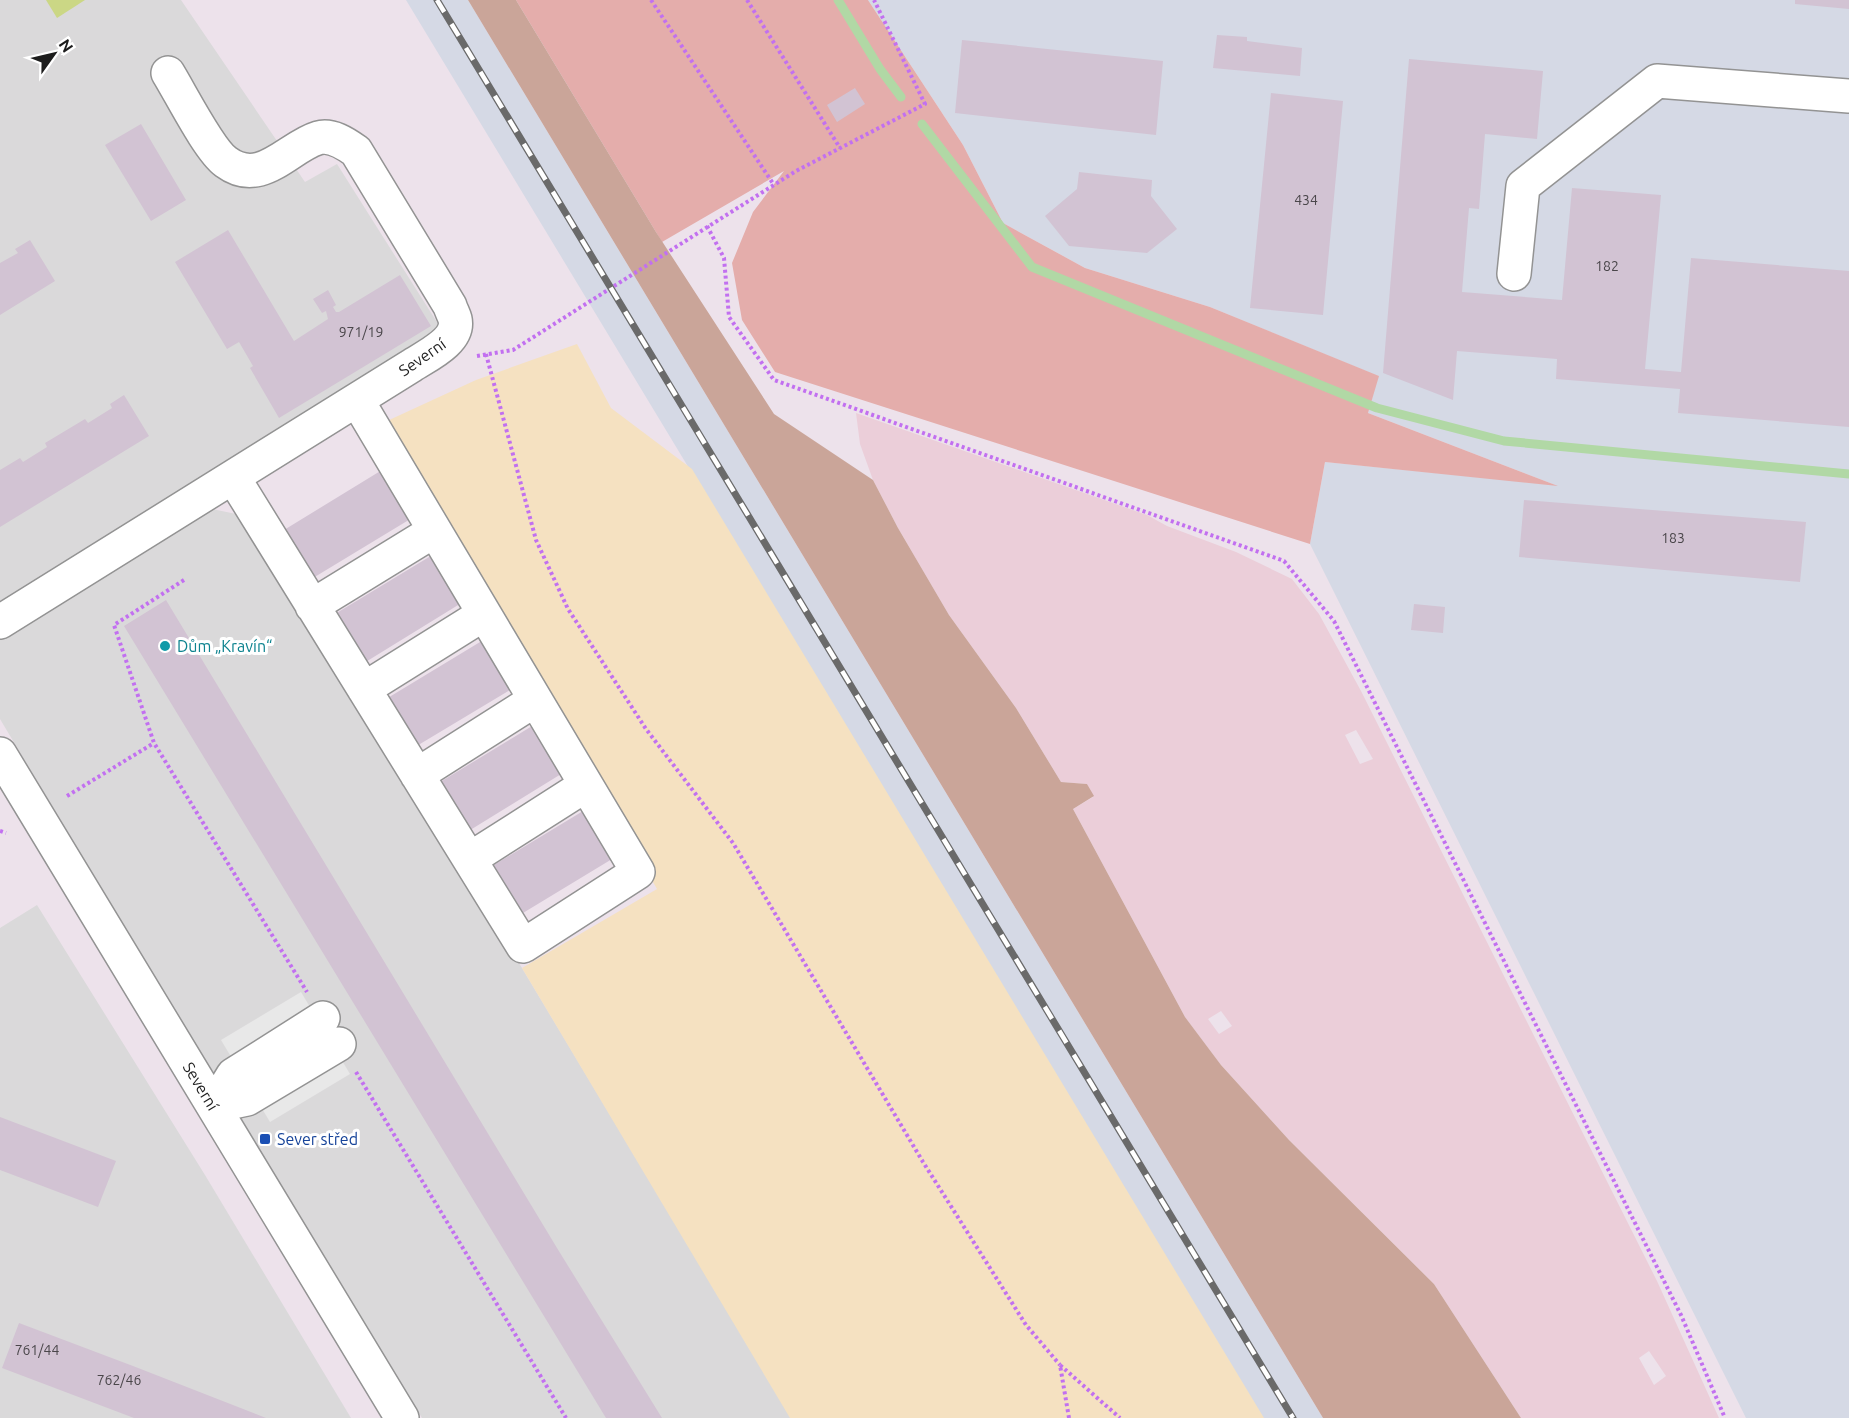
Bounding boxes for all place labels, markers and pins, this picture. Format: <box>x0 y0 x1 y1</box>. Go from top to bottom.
place label: Dům „Kravín“ <box>177 637 272 655</box>
marker: Dům „Kravín“ <box>158 639 172 653</box>
place label: Sever střed <box>277 1130 358 1148</box>
marker: Sever střed <box>258 1132 272 1146</box>

